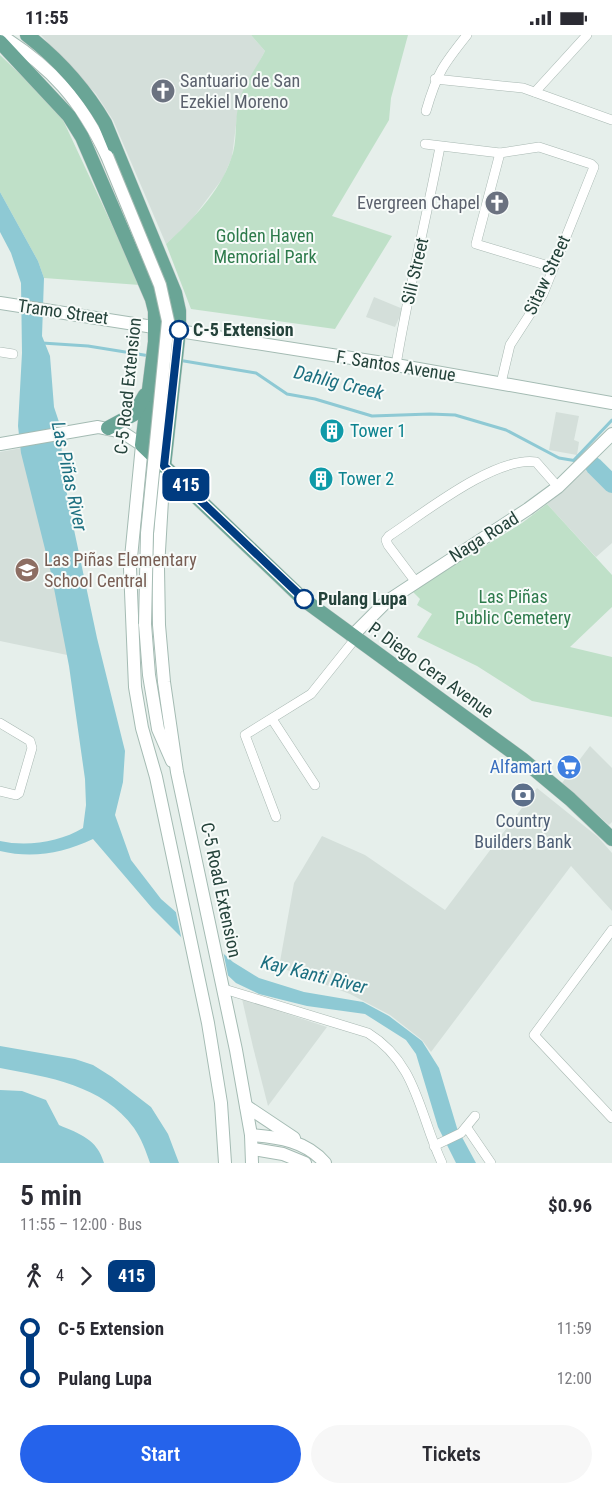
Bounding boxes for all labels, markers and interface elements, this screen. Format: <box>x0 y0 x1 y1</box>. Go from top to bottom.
text: 11:55 <box>25 6 69 29</box>
place label: Santuario de San Ezekiel Moreno <box>180 70 300 112</box>
church icon: Santuario de San Ezekiel Moreno <box>150 78 176 104</box>
church icon: Evergreen Chapel <box>484 190 510 216</box>
place label: Evergreen Chapel <box>357 192 480 213</box>
park label: Golden Haven Memorial Park <box>213 225 317 267</box>
street label: Sitaw Street <box>519 232 574 318</box>
street label: Sili Street <box>397 235 432 306</box>
street label: Tramo Street <box>16 295 110 328</box>
street label: C-5 Road Extension <box>110 317 145 455</box>
place label: C-5 Extension <box>193 319 294 340</box>
marker: C-5 Extension <box>169 320 189 340</box>
street label: F. Santos Avenue <box>335 346 457 385</box>
water label: Dahlig Creek <box>292 360 387 405</box>
building icon: Tower 1 <box>319 418 345 444</box>
water label: Las Piñas River <box>47 419 92 533</box>
place label: Tower 1 <box>350 420 406 441</box>
building icon: Tower 2 <box>308 466 334 492</box>
place label: Tower 2 <box>338 468 394 489</box>
line badge: 415 <box>157 469 215 501</box>
text: 415 <box>172 474 200 495</box>
street label: Naga Road <box>445 507 522 566</box>
place label: Las Piñas Elementary School Central <box>44 549 197 591</box>
school or university icon: Las Piñas Elementary School Central <box>14 557 40 583</box>
park label: Las Piñas Public Cemetery <box>455 586 571 628</box>
place label: Pulang Lupa <box>318 588 407 609</box>
marker: Pulang Lupa <box>294 589 314 609</box>
street label: P. Diego Cera Avenue <box>365 617 498 722</box>
supermarket icon: Alfamart <box>556 754 582 780</box>
place label: Alfamart <box>490 756 552 777</box>
bank icon: Country Builders Bank <box>510 782 536 808</box>
place label: Country Builders Bank <box>474 810 572 852</box>
street label: C-5 Road Extension <box>197 821 246 959</box>
water label: Kay Kanti River <box>258 950 370 999</box>
text: 5 min <box>20 1179 82 1212</box>
text: $0.96 <box>548 1194 592 1217</box>
text: 11:55 – 12:00 · Bus <box>20 1215 142 1234</box>
icon: walk <box>20 1262 48 1290</box>
icon: forward <box>72 1262 100 1290</box>
text: 415 <box>118 1265 145 1286</box>
text: 4 <box>56 1266 64 1285</box>
text: C-5 Extension <box>58 1317 164 1340</box>
text: 11:59 <box>557 1319 592 1338</box>
text: Pulang Lupa <box>58 1367 152 1390</box>
text: 12:00 <box>557 1369 592 1388</box>
button: Start <box>20 1425 301 1483</box>
button: Tickets <box>311 1425 592 1483</box>

